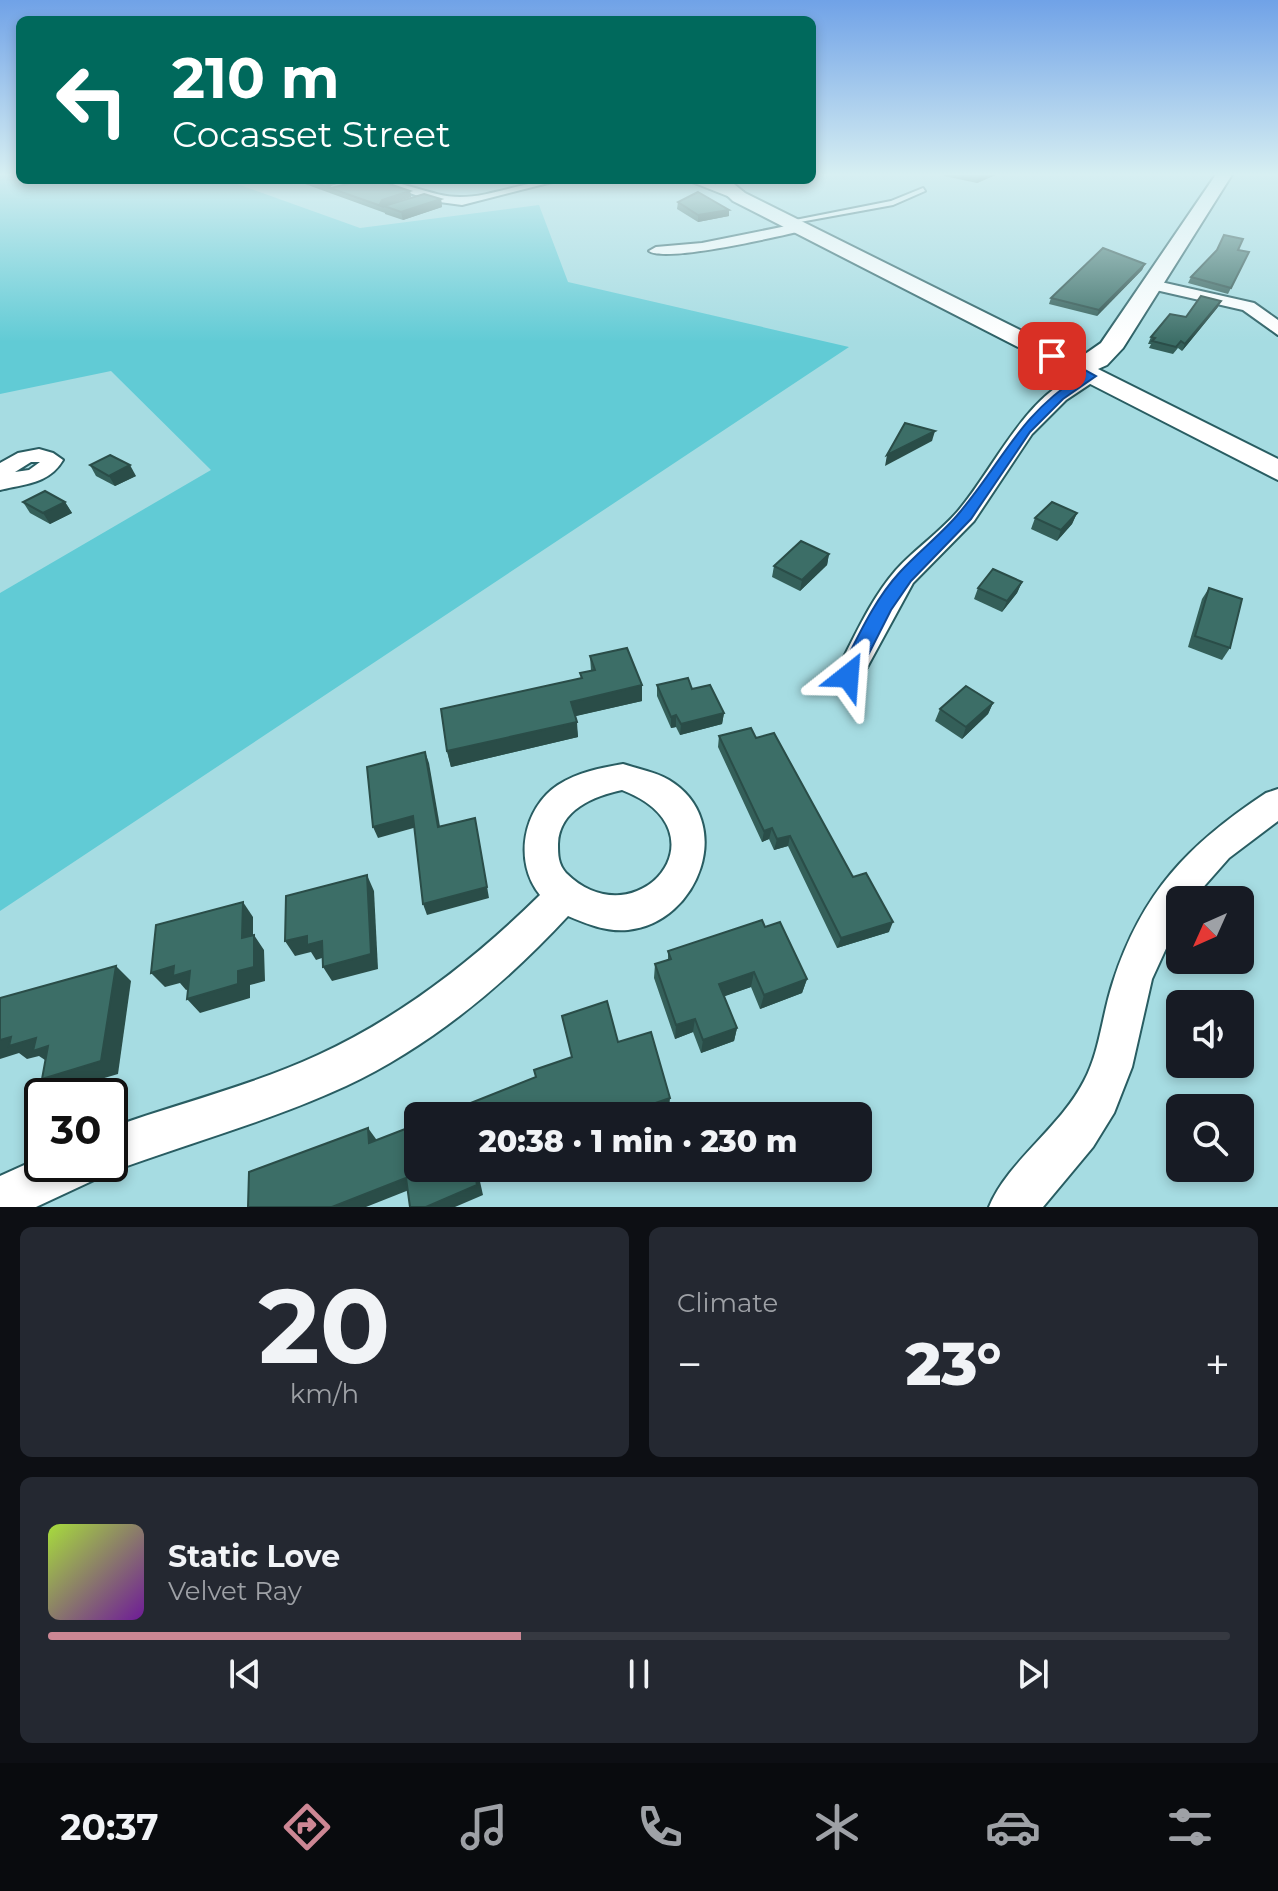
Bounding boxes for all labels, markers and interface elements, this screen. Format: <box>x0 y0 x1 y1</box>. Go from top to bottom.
text: 210 m <box>172 44 340 112</box>
icon: left <box>40 48 144 152</box>
text: Cocasset Street <box>172 112 451 156</box>
pin <box>1018 322 1086 390</box>
icon: arrive <box>1030 334 1074 378</box>
position arrow <box>806 634 890 718</box>
north arrow <box>1166 886 1254 974</box>
map controls <box>1166 886 1254 1182</box>
button: sound <box>1166 990 1254 1078</box>
speed limit sign: 30 <box>24 1078 128 1182</box>
button: search <box>1166 1094 1254 1182</box>
text: 20:38 · 1 min · 230 m <box>479 1123 797 1160</box>
text: 20 <box>259 1262 390 1389</box>
text: Climate <box>677 1287 778 1319</box>
text: 23° <box>905 1327 1002 1400</box>
text: − <box>677 1337 702 1391</box>
text: + <box>1205 1337 1230 1391</box>
text: km/h <box>290 1378 359 1410</box>
text: Static Love <box>168 1538 340 1575</box>
text: Velvet Ray <box>168 1575 302 1607</box>
icon: previous <box>223 1652 267 1696</box>
icon: pause <box>617 1652 661 1696</box>
icon: next <box>1011 1652 1055 1696</box>
icon: directions <box>279 1799 335 1855</box>
icon: music <box>456 1799 512 1855</box>
icon: phone <box>632 1799 688 1855</box>
icon: climate <box>809 1799 865 1855</box>
icon: car <box>985 1799 1041 1855</box>
icon: filters <box>1162 1799 1218 1855</box>
text: 20:37 <box>60 1805 159 1849</box>

